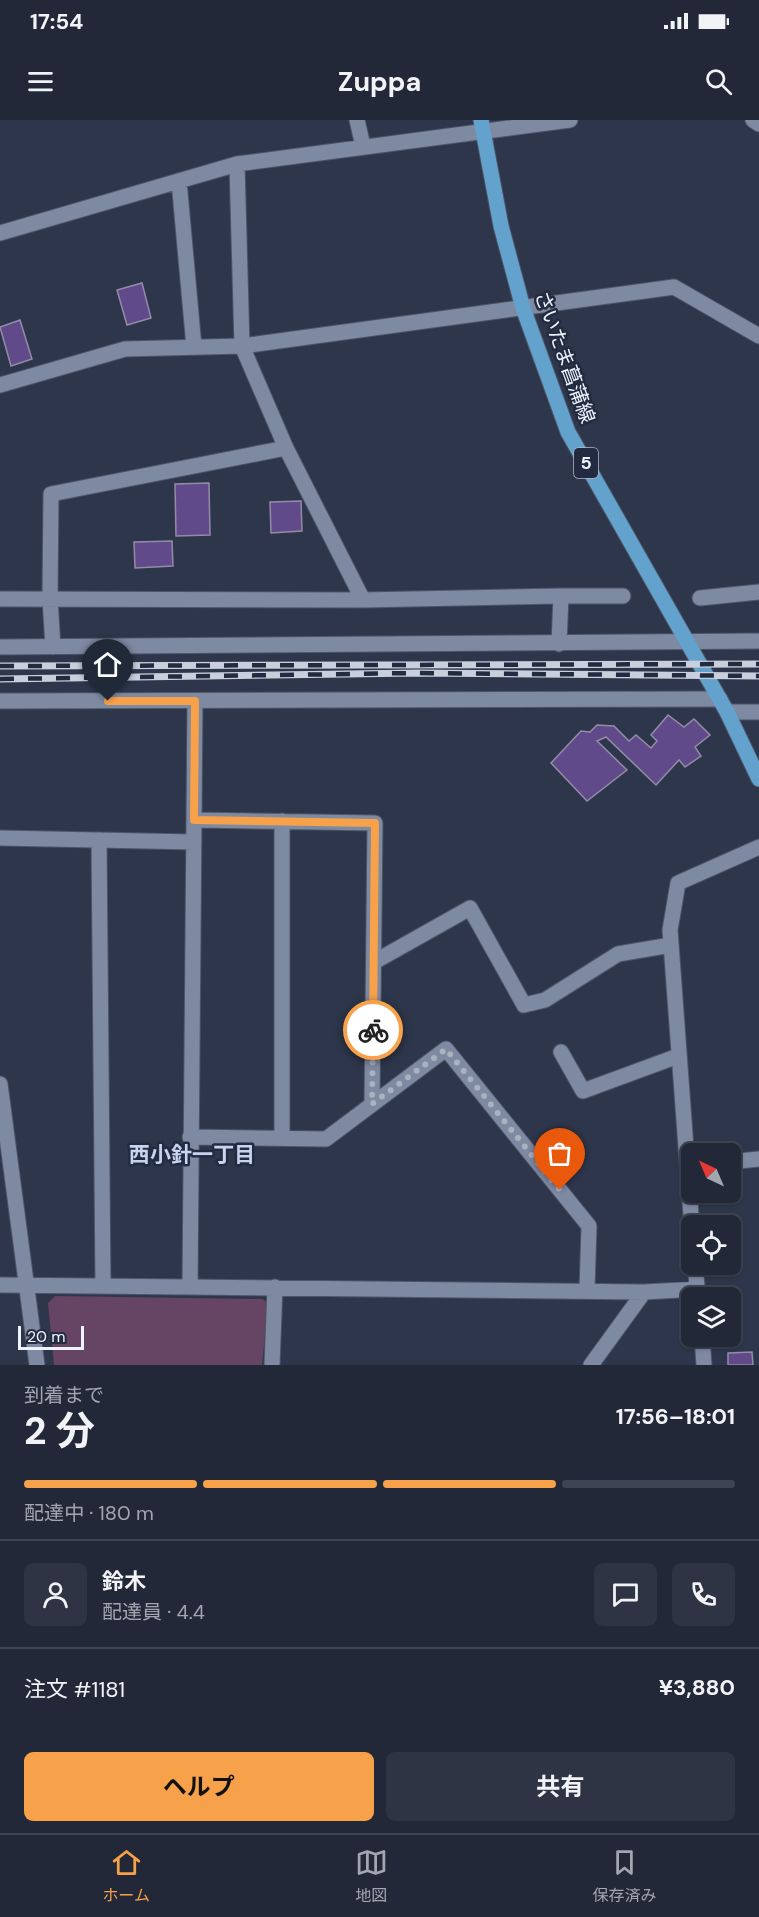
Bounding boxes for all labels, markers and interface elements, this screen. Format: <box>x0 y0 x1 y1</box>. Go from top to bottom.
text: 17:54 <box>30 7 83 36</box>
text: Zuppa <box>338 64 421 99</box>
icon: menu <box>24 65 57 98</box>
icon: search <box>702 65 735 98</box>
street label: さいたま菖蒲線 <box>529 287 601 427</box>
road number: 5 <box>574 448 598 478</box>
pin <box>82 639 133 701</box>
icon: home <box>91 648 124 681</box>
courier <box>343 1000 403 1060</box>
icon: bike <box>357 1014 390 1047</box>
pin <box>534 1128 585 1190</box>
icon: bag <box>543 1137 576 1170</box>
district label: 西小針一丁目 <box>129 1141 255 1169</box>
north arrow <box>681 1143 741 1203</box>
map controls <box>681 1143 741 1347</box>
button: locate <box>681 1215 741 1275</box>
button: layers <box>681 1287 741 1347</box>
scale bar <box>18 1323 84 1350</box>
text: 20 m <box>27 1326 66 1347</box>
text: 到着まで <box>24 1382 104 1408</box>
text: 17:56–18:01 <box>616 1402 735 1431</box>
text: 2 分 <box>24 1405 95 1456</box>
text: 配達中 · 180 m <box>24 1500 154 1526</box>
button: person <box>24 1563 87 1626</box>
button: chat <box>594 1563 657 1626</box>
button: phone <box>672 1563 735 1626</box>
text: 鈴木 <box>102 1567 146 1596</box>
text: 配達員 · 4.4 <box>102 1599 205 1625</box>
text: ¥3,880 <box>659 1673 735 1702</box>
text: 注文 #1181 <box>24 1675 125 1704</box>
button: ヘルプ <box>24 1752 374 1821</box>
button: 共有 <box>386 1752 735 1821</box>
tab: ホーム <box>102 1846 150 1906</box>
tab: 地図 <box>355 1846 388 1906</box>
tab: 保存済み <box>593 1846 657 1906</box>

